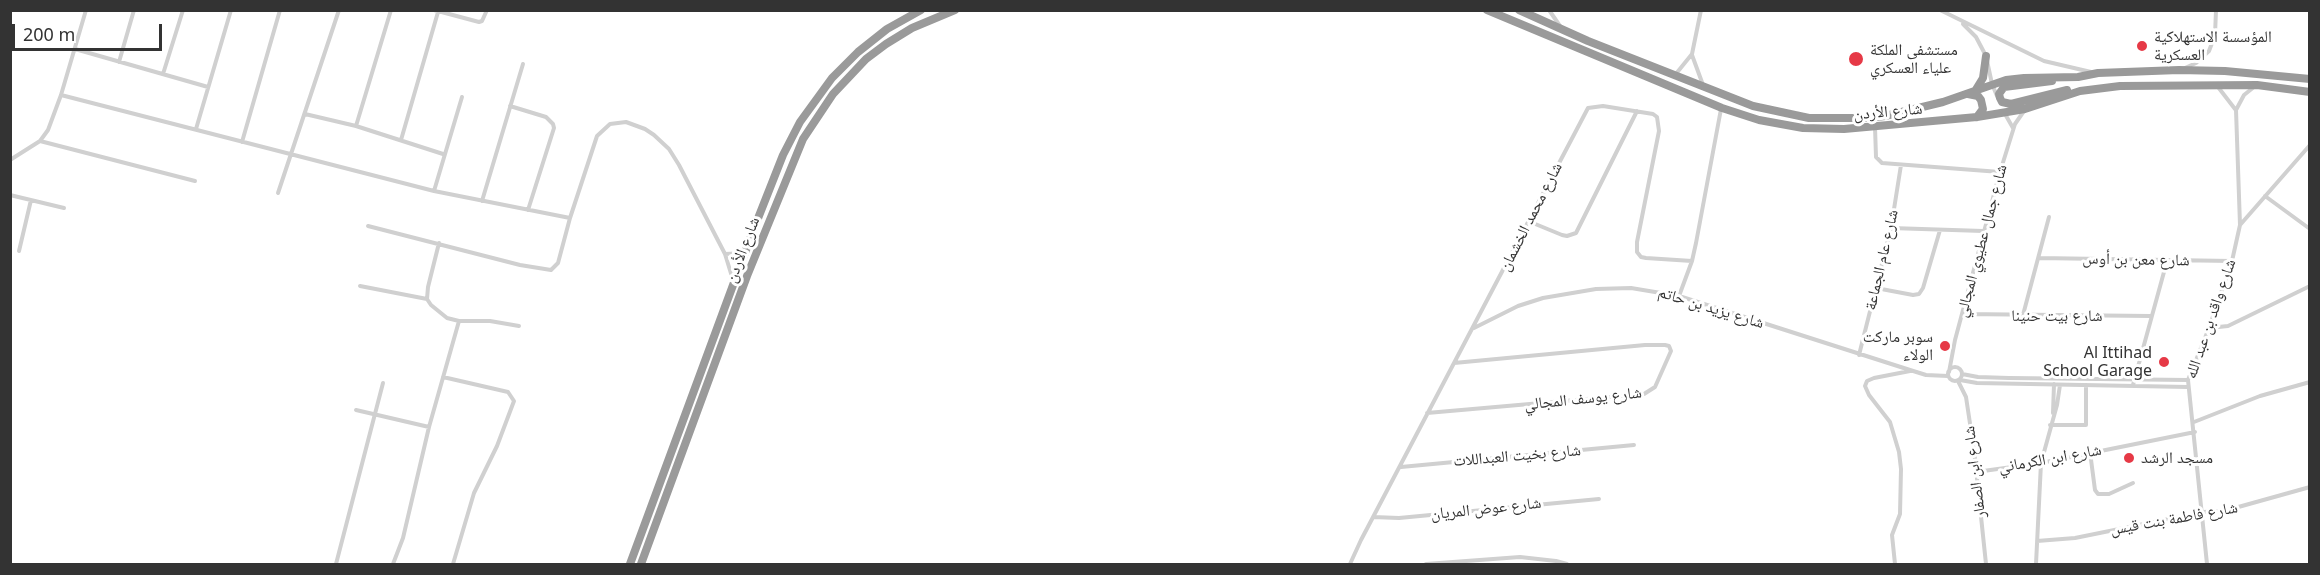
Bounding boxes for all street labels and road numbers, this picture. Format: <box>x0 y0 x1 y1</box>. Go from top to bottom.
street label: شارع الأردن <box>1853 99 1923 125</box>
street label: شارع محمد الخشمان <box>1495 159 1567 275</box>
street label: شارع جمال عطيوي المجالي <box>1952 162 2012 320</box>
street label: شارع عام الجماعة <box>1861 208 1903 312</box>
street label: شارع الأردن <box>722 214 764 286</box>
street label: شارع معن بن أوس <box>2082 249 2190 271</box>
street label: شارع واقد بن عبد الله <box>2182 257 2240 381</box>
street label: شارع يزيد بن حاتم <box>1656 283 1766 333</box>
street label: شارع بيت حنينا <box>2011 306 2103 326</box>
street label: شارع يوسف المجالي <box>1523 383 1643 415</box>
street label: شارع ابن الصفار <box>1960 425 1990 519</box>
street label: شارع بخيت العبداللات <box>1452 441 1582 471</box>
street label: شارع ابن الكرماني <box>1997 441 2103 477</box>
street label: شارع عوض المريان <box>1430 494 1542 524</box>
street label: شارع فاطمة بنت قيس <box>2109 498 2239 540</box>

